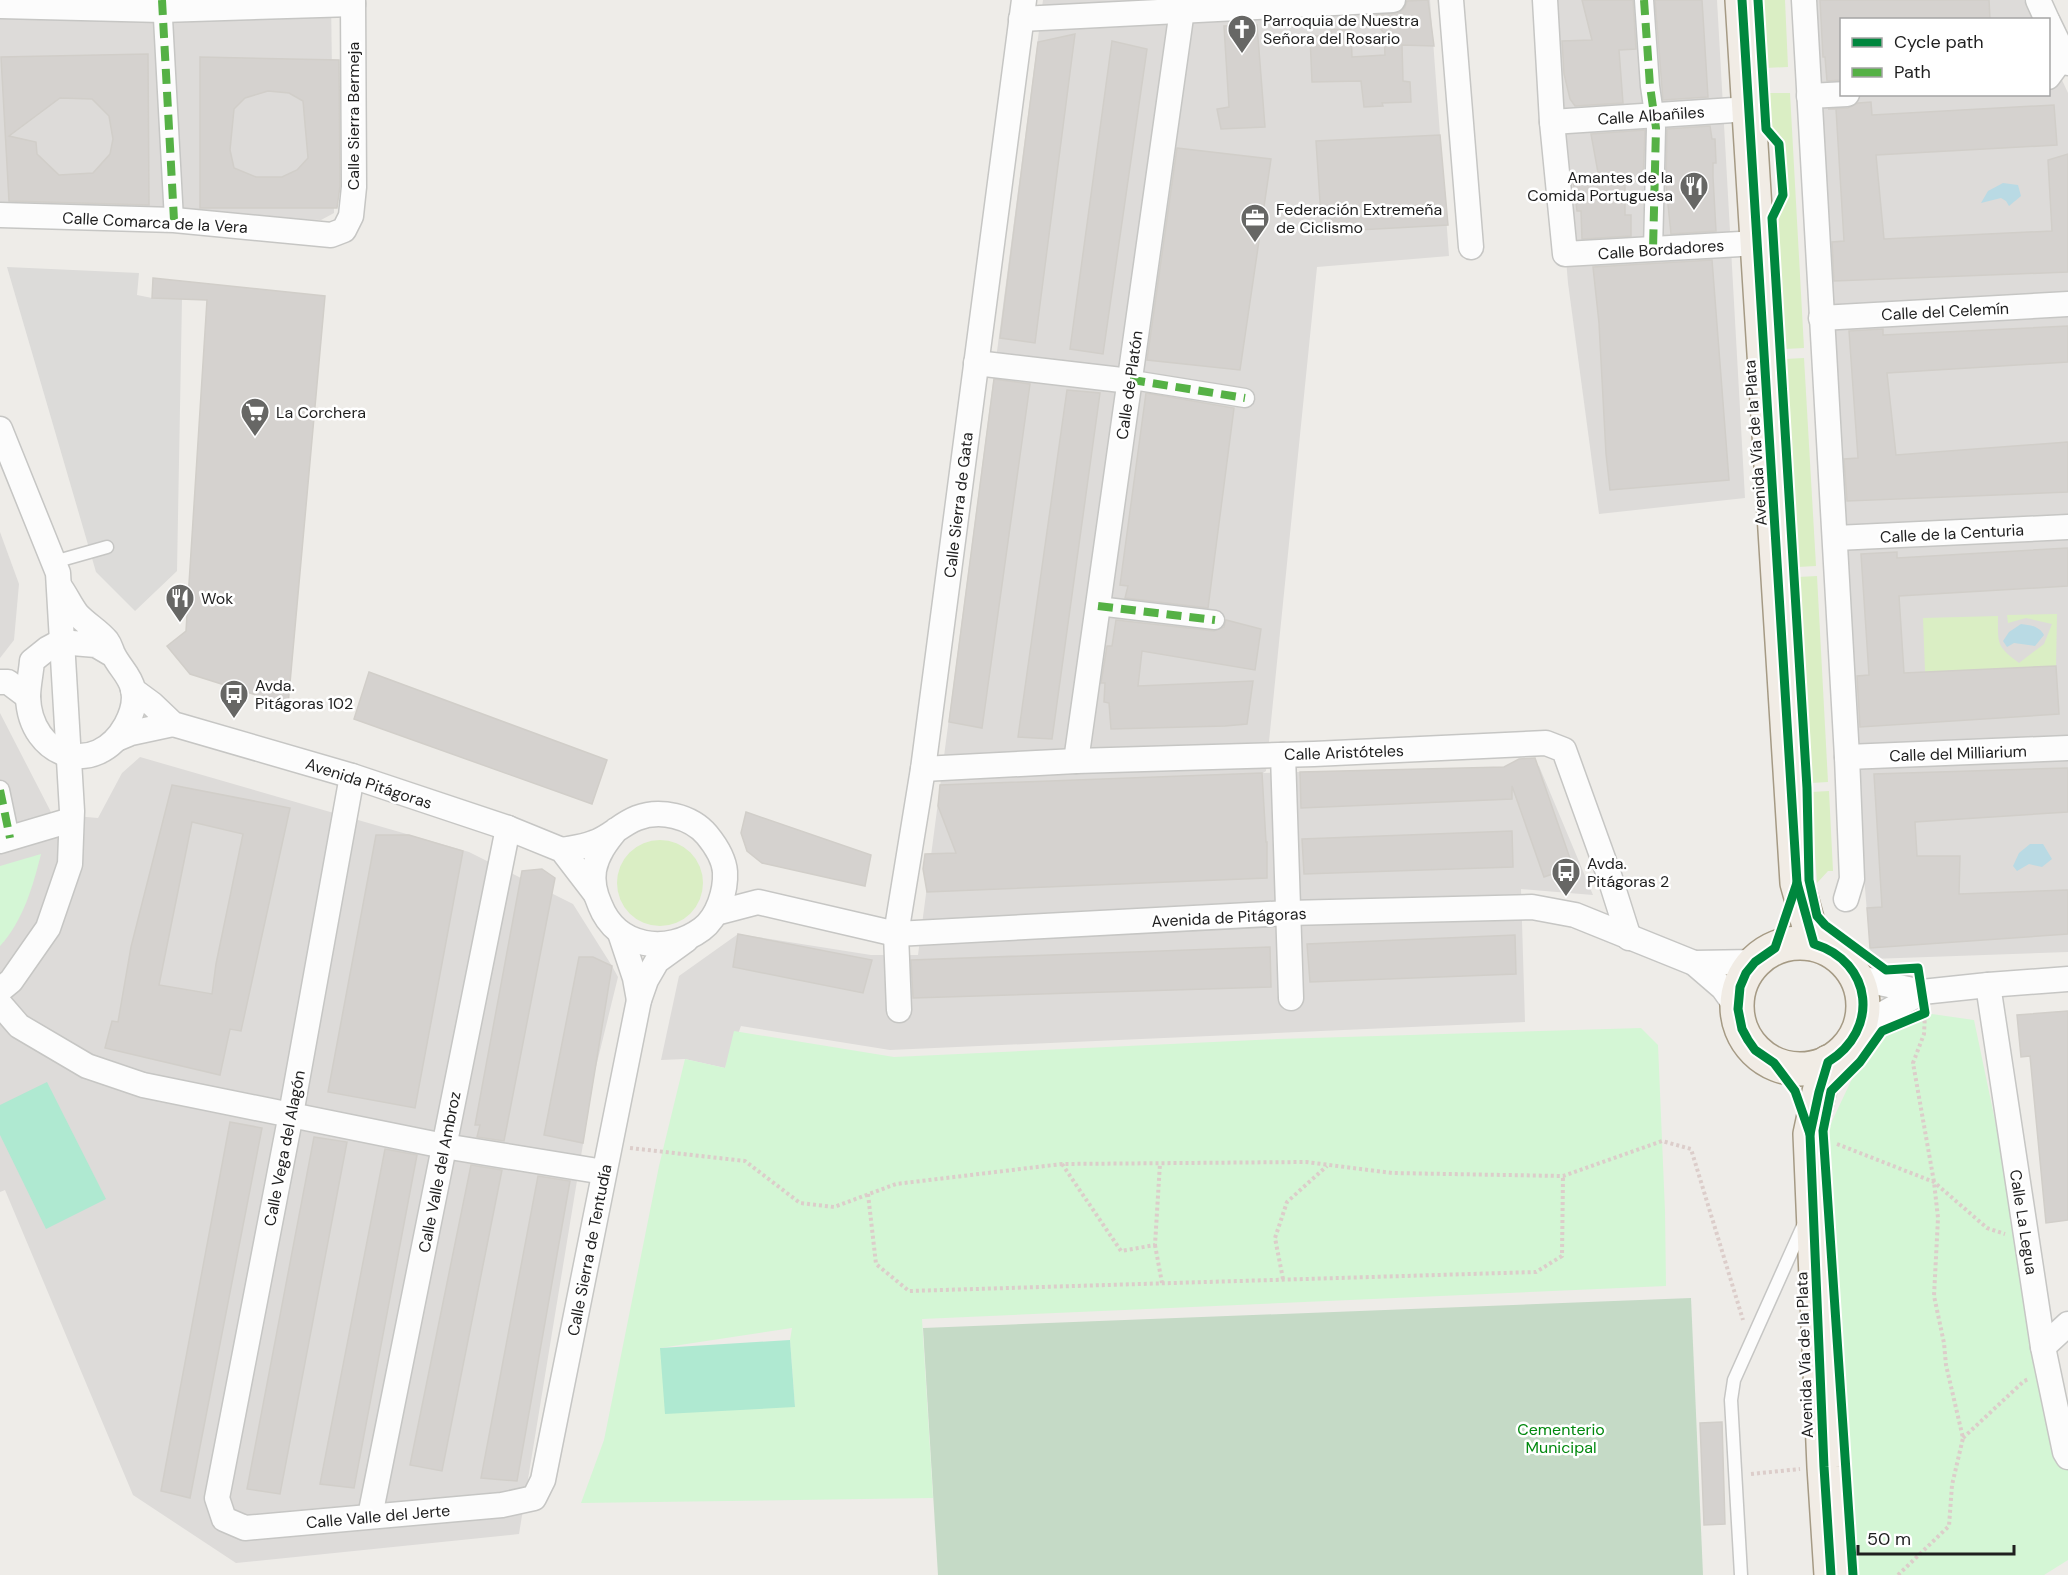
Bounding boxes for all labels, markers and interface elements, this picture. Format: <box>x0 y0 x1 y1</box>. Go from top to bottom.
place label: Parroquia de Nuestra Señora del Rosario <box>1263 10 1419 49</box>
church icon: Parroquia de Nuestra Señora del Rosario <box>1226 13 1258 55</box>
legend <box>1840 18 2050 96</box>
text: Cycle path <box>1894 30 1984 54</box>
street label: Calle Sierra Bermeja <box>343 42 364 190</box>
text: Path <box>1894 60 1931 84</box>
street label: Calle Albañiles <box>1597 101 1705 130</box>
place label: Amantes de la Comida Portuguesa <box>1527 167 1673 206</box>
restaurant icon: Amantes de la Comida Portuguesa <box>1678 170 1710 212</box>
place label: Federación Extremeña de Ciclismo <box>1276 199 1442 238</box>
office icon: Federación Extremeña de Ciclismo <box>1239 202 1271 244</box>
street label: Calle Comarca de la Vera <box>62 207 248 238</box>
street label: Calle Bordadores <box>1597 235 1725 264</box>
street label: Calle del Celemín <box>1881 298 2009 325</box>
street label: Calle de Platón <box>1111 329 1148 441</box>
street label: Avenida Vía de la Plata <box>1739 359 1772 527</box>
supermarket icon: La Corchera <box>239 396 271 438</box>
place label: La Corchera <box>276 402 366 423</box>
street label: Calle Sierra de Gata <box>939 431 978 579</box>
street label: Calle de la Centuria <box>1879 519 2025 548</box>
restaurant icon: Wok <box>164 582 196 624</box>
place label: Wok <box>201 588 233 609</box>
place label: Avda. Pitágoras 102 <box>255 675 353 714</box>
bus stop icon: Avda. Pitágoras 102 <box>218 678 250 720</box>
street label: Calle Aristóteles <box>1284 740 1404 765</box>
street label: Calle del Milliarium <box>1889 741 2027 766</box>
street label: Avenida Pitágoras <box>303 753 435 814</box>
place label: Avda. Pitágoras 2 <box>1587 853 1669 892</box>
bus stop icon: Avda. Pitágoras 2 <box>1550 856 1582 898</box>
street label: Avenida de Pitágoras <box>1151 903 1307 932</box>
street label: Calle Vega del Alagón <box>259 1068 310 1228</box>
street label: Calle Valle del Ambroz <box>414 1090 465 1255</box>
street label: Calle Sierra de Tentudía <box>563 1162 616 1338</box>
street label: Calle La Legua <box>2005 1168 2042 1276</box>
street label: Avenida Vía de la Plata <box>1791 1271 1818 1438</box>
park label: Cementerio Municipal <box>1517 1419 1605 1458</box>
street label: Calle Valle del Jerte <box>305 1500 451 1533</box>
scale bar <box>1858 1518 2014 1556</box>
text: 50 m <box>1867 1527 1911 1551</box>

